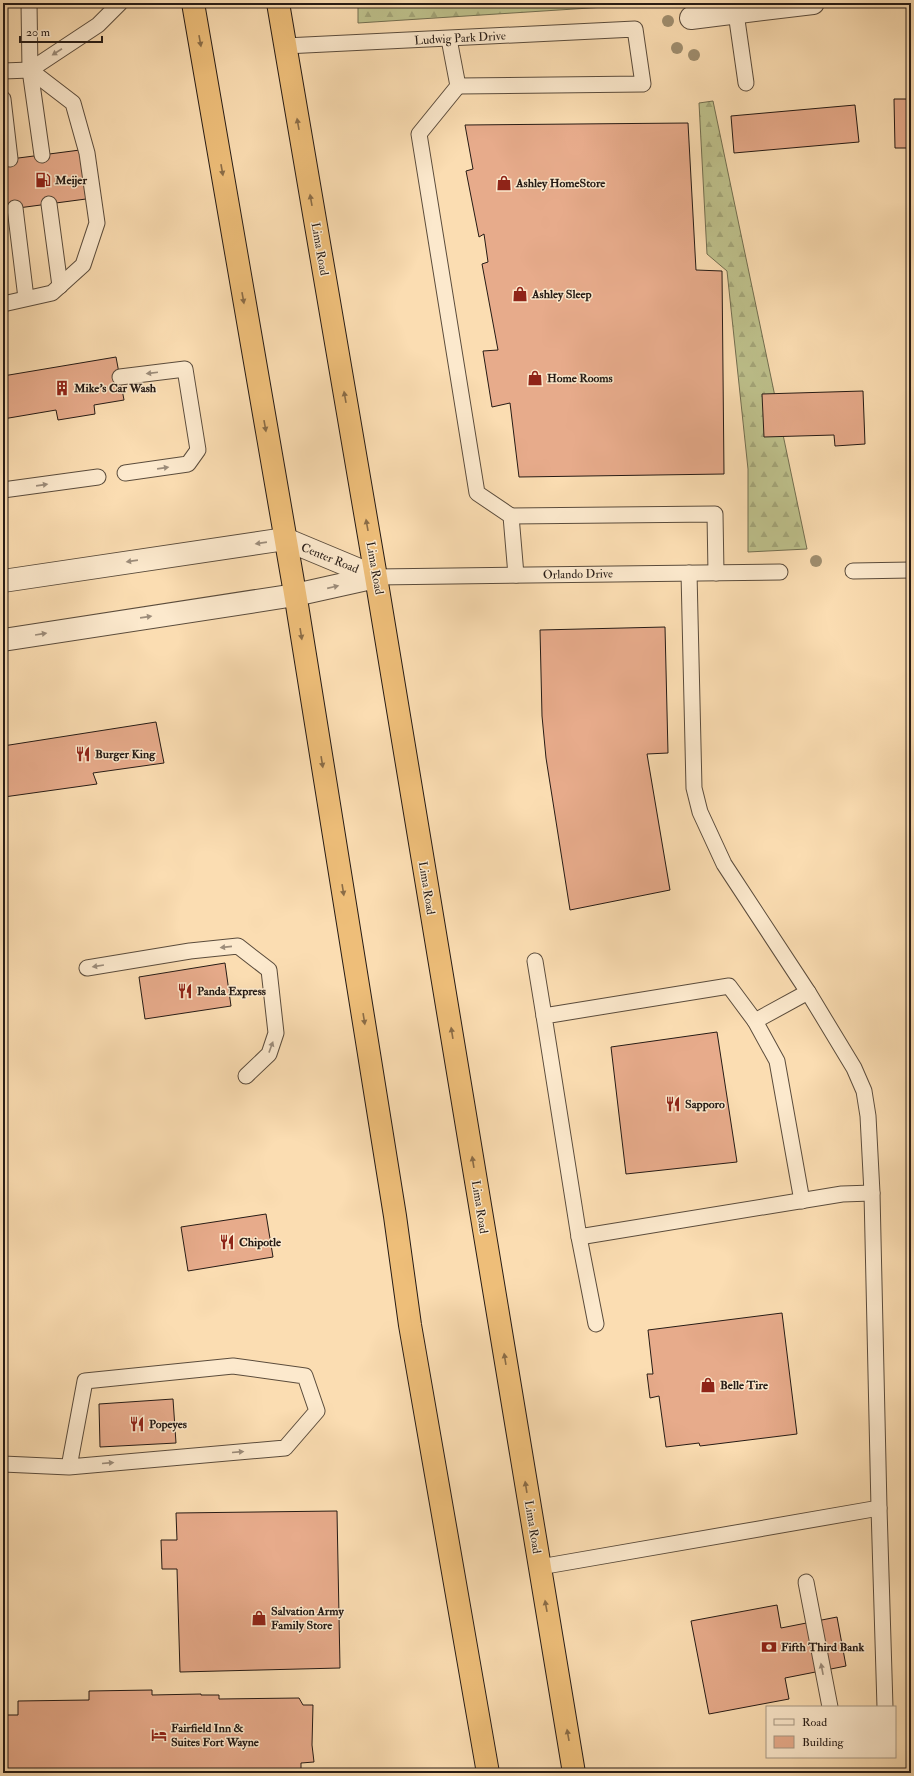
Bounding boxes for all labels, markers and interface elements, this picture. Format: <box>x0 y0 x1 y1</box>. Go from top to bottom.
scale bar <box>20 18 102 44</box>
text: 20 m <box>26 25 51 40</box>
street label: Ludwig Park Drive <box>414 29 506 48</box>
one-way arrow <box>197 35 203 48</box>
one-way arrow <box>51 49 62 56</box>
one-way arrow <box>295 118 301 130</box>
one-way arrow <box>219 163 225 176</box>
fuel station icon: Meijer <box>34 171 52 189</box>
place label: Meijer <box>54 173 87 188</box>
shop icon: Ashley HomeStore <box>495 174 513 192</box>
place label: Ashley HomeStore <box>515 176 606 191</box>
one-way arrow <box>308 193 314 206</box>
street label: Lima Road <box>307 221 332 277</box>
shop icon: Ashley Sleep <box>511 285 529 303</box>
place label: Ashley Sleep <box>531 287 592 302</box>
one-way arrow <box>241 292 247 304</box>
shop icon: Home Rooms <box>526 369 544 387</box>
one-way arrow <box>146 370 158 376</box>
place label: Home Rooms <box>547 371 613 386</box>
building icon: Mike's Car Wash <box>53 379 71 397</box>
place label: Mike's Car Wash <box>73 381 157 396</box>
one-way arrow <box>342 391 348 403</box>
one-way arrow <box>263 420 269 432</box>
one-way arrow <box>157 464 169 470</box>
one-way arrow <box>36 482 48 488</box>
one-way arrow <box>364 519 370 531</box>
one-way arrow <box>255 540 267 546</box>
street label: Center Road <box>299 540 361 577</box>
street label: Lima Road <box>362 540 387 596</box>
one-way arrow <box>126 558 138 564</box>
street label: Orlando Drive <box>543 566 613 583</box>
one-way arrow <box>327 583 339 589</box>
one-way arrow <box>140 614 152 620</box>
one-way arrow <box>298 628 304 640</box>
one-way arrow <box>35 630 48 636</box>
restaurant icon: Burger King <box>74 745 92 763</box>
place label: Burger King <box>95 747 156 762</box>
one-way arrow <box>319 756 325 768</box>
street label: Lima Road <box>415 860 438 916</box>
one-way arrow <box>340 884 346 896</box>
one-way arrow <box>220 944 232 950</box>
one-way arrow <box>91 963 104 969</box>
restaurant icon: Panda Express <box>176 982 194 1000</box>
place label: Panda Express <box>197 984 266 999</box>
one-way arrow <box>361 1013 367 1025</box>
one-way arrow <box>448 1027 454 1040</box>
one-way arrow <box>269 1041 275 1053</box>
restaurant icon: Sapporo <box>664 1095 682 1113</box>
place label: Sapporo <box>685 1097 725 1112</box>
one-way arrow <box>470 1156 476 1168</box>
street label: Lima Road <box>468 1179 491 1235</box>
restaurant icon: Chipotle <box>218 1233 236 1251</box>
place label: Chipotle <box>239 1235 282 1250</box>
one-way arrow <box>502 1353 508 1365</box>
shop icon: Belle Tire <box>699 1376 717 1394</box>
place label: Belle Tire <box>720 1378 769 1393</box>
restaurant icon: Popeyes <box>128 1415 146 1433</box>
place label: Popeyes <box>149 1417 187 1432</box>
one-way arrow <box>232 1449 244 1455</box>
one-way arrow <box>102 1460 114 1467</box>
one-way arrow <box>523 1481 529 1493</box>
street label: Lima Road <box>521 1499 544 1555</box>
one-way arrow <box>543 1600 549 1612</box>
place label: Salvation Army Family Store <box>271 1604 344 1633</box>
shop icon: Salvation Army Family Store <box>250 1609 268 1627</box>
bank icon: Fifth Third Bank <box>760 1638 778 1656</box>
place label: Fifth Third Bank <box>781 1640 864 1655</box>
one-way arrow <box>819 1663 825 1675</box>
legend <box>766 1706 896 1758</box>
text: Road <box>802 1715 827 1730</box>
place label: Fairfield Inn & Suites Fort Wayne <box>171 1721 260 1750</box>
hotel icon: Fairfield Inn & Suites Fort Wayne <box>150 1726 168 1744</box>
one-way arrow <box>565 1728 571 1741</box>
text: Building <box>802 1735 845 1750</box>

